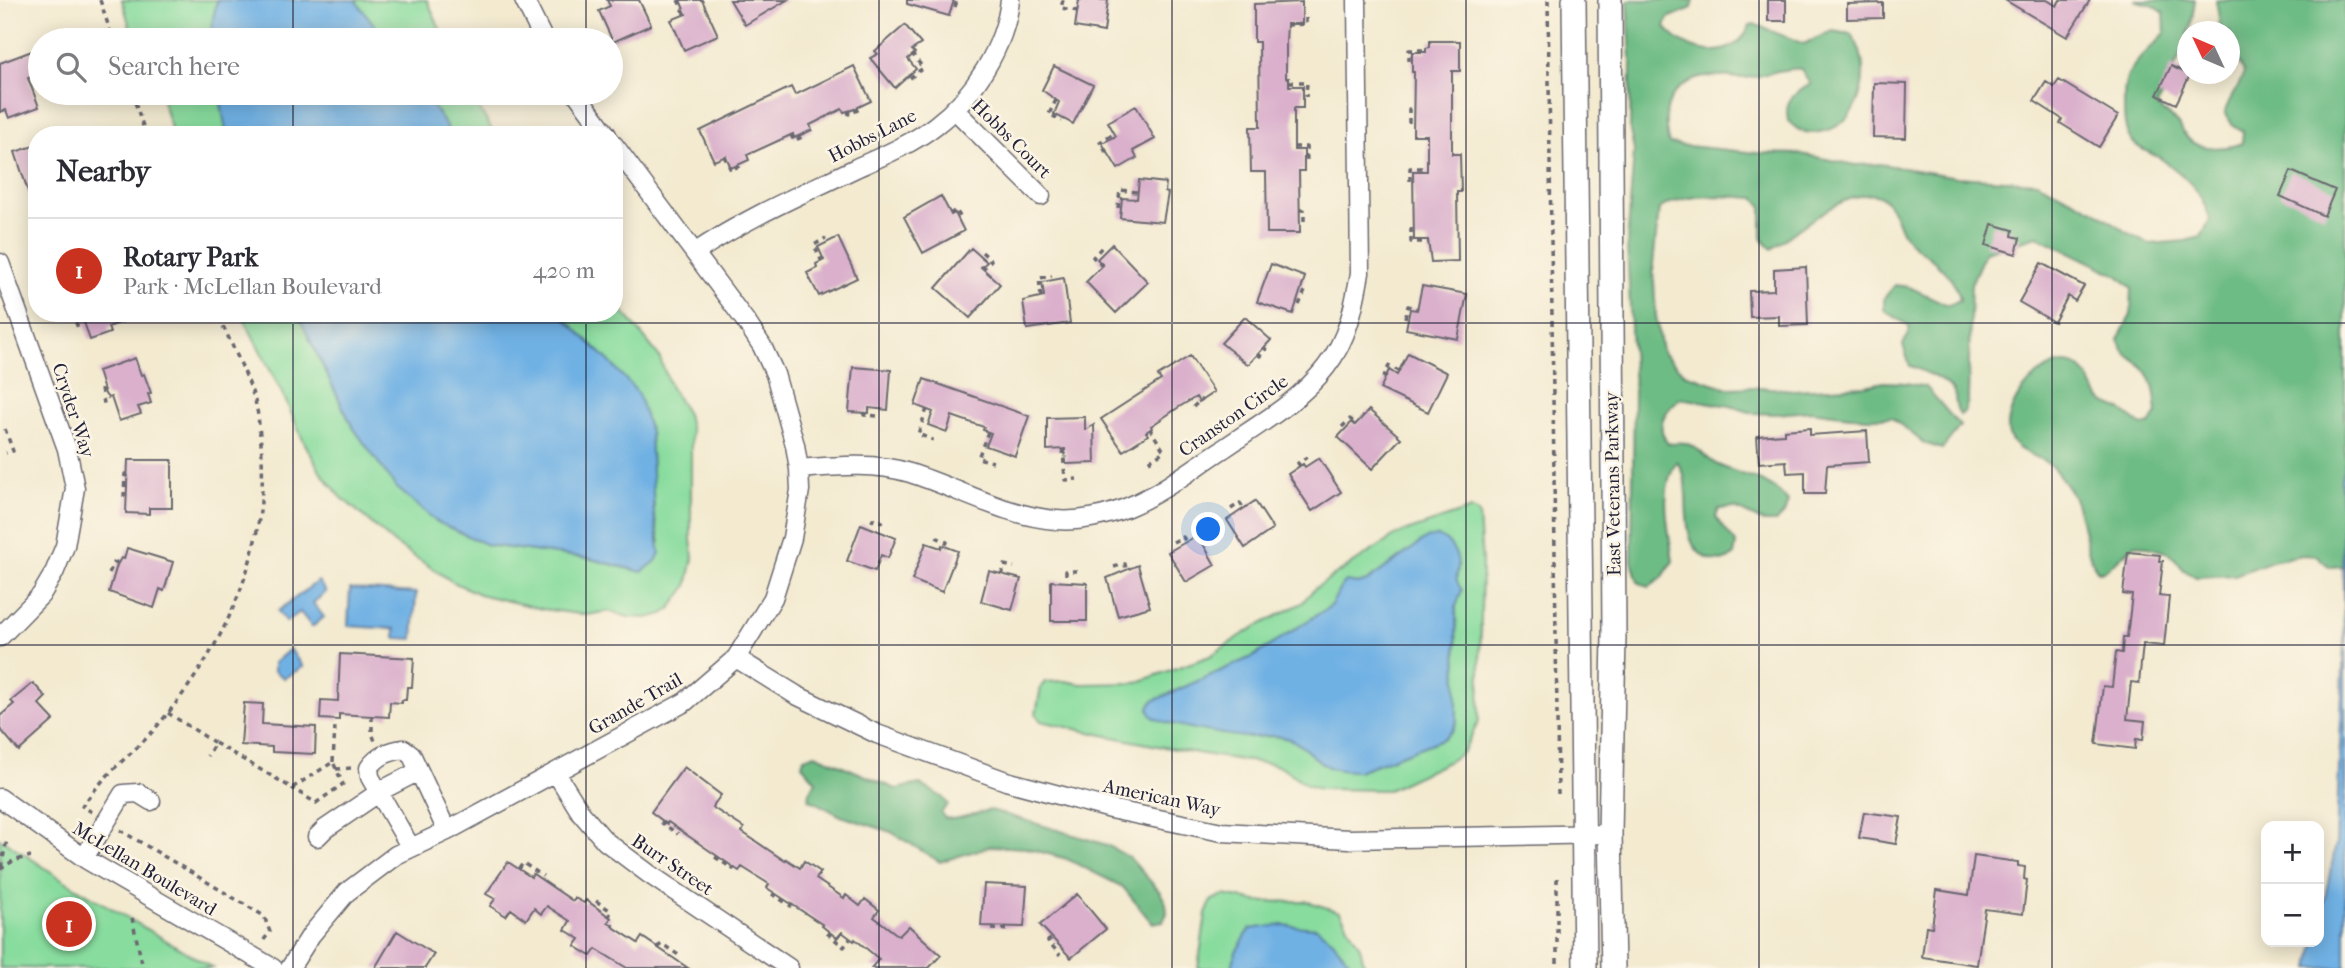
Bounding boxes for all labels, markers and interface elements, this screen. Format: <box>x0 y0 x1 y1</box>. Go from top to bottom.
north arrow <box>2177 21 2240 84</box>
search box <box>28 28 623 105</box>
icon: search <box>52 48 90 86</box>
text: Search here <box>108 51 240 82</box>
street label: Hobbs Court <box>967 94 1056 183</box>
street label: Hobbs Lane <box>825 104 920 167</box>
text: Nearby <box>56 154 151 189</box>
text: Rotary Park <box>123 242 258 273</box>
text: 1 <box>75 257 83 284</box>
text: 420 m <box>533 257 595 284</box>
text: Park · McLellan Boulevard <box>123 273 382 300</box>
street label: Cryder Way <box>47 360 99 461</box>
street label: Cranston Circle <box>1175 370 1292 462</box>
street label: East Veterans Parkway <box>1600 391 1626 576</box>
your location <box>1191 512 1225 546</box>
street label: Grande Trail <box>585 668 686 739</box>
street label: American Way <box>1100 775 1223 821</box>
street label: McLellan Boulevard <box>69 817 221 921</box>
map controls <box>2261 821 2324 947</box>
button: + <box>2261 821 2324 884</box>
street label: Burr Street <box>628 830 718 900</box>
button: − <box>2261 884 2324 947</box>
pin: 1 <box>46 898 92 950</box>

